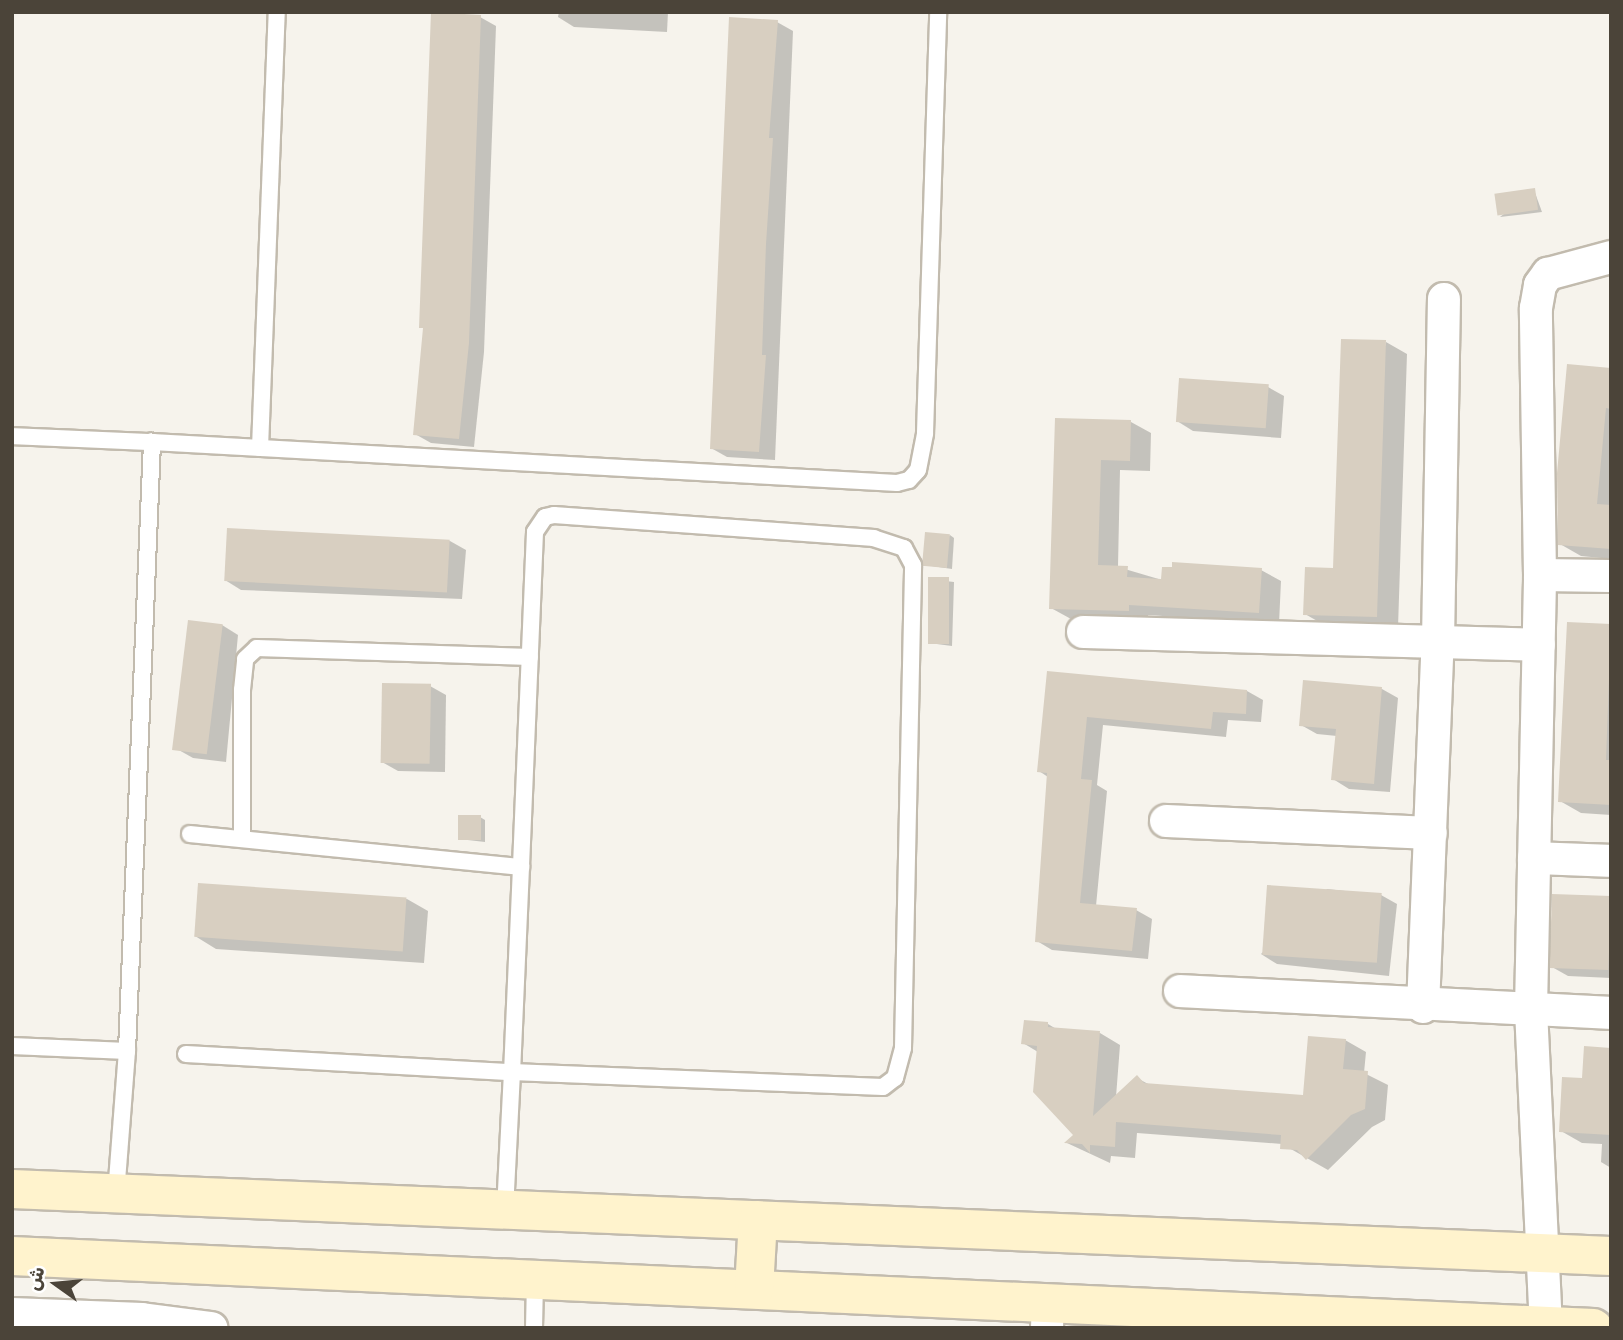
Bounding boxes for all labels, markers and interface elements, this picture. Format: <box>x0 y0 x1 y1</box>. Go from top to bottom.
north arrow <box>21 1249 91 1319</box>
text: ش <box>21 1264 49 1293</box>

